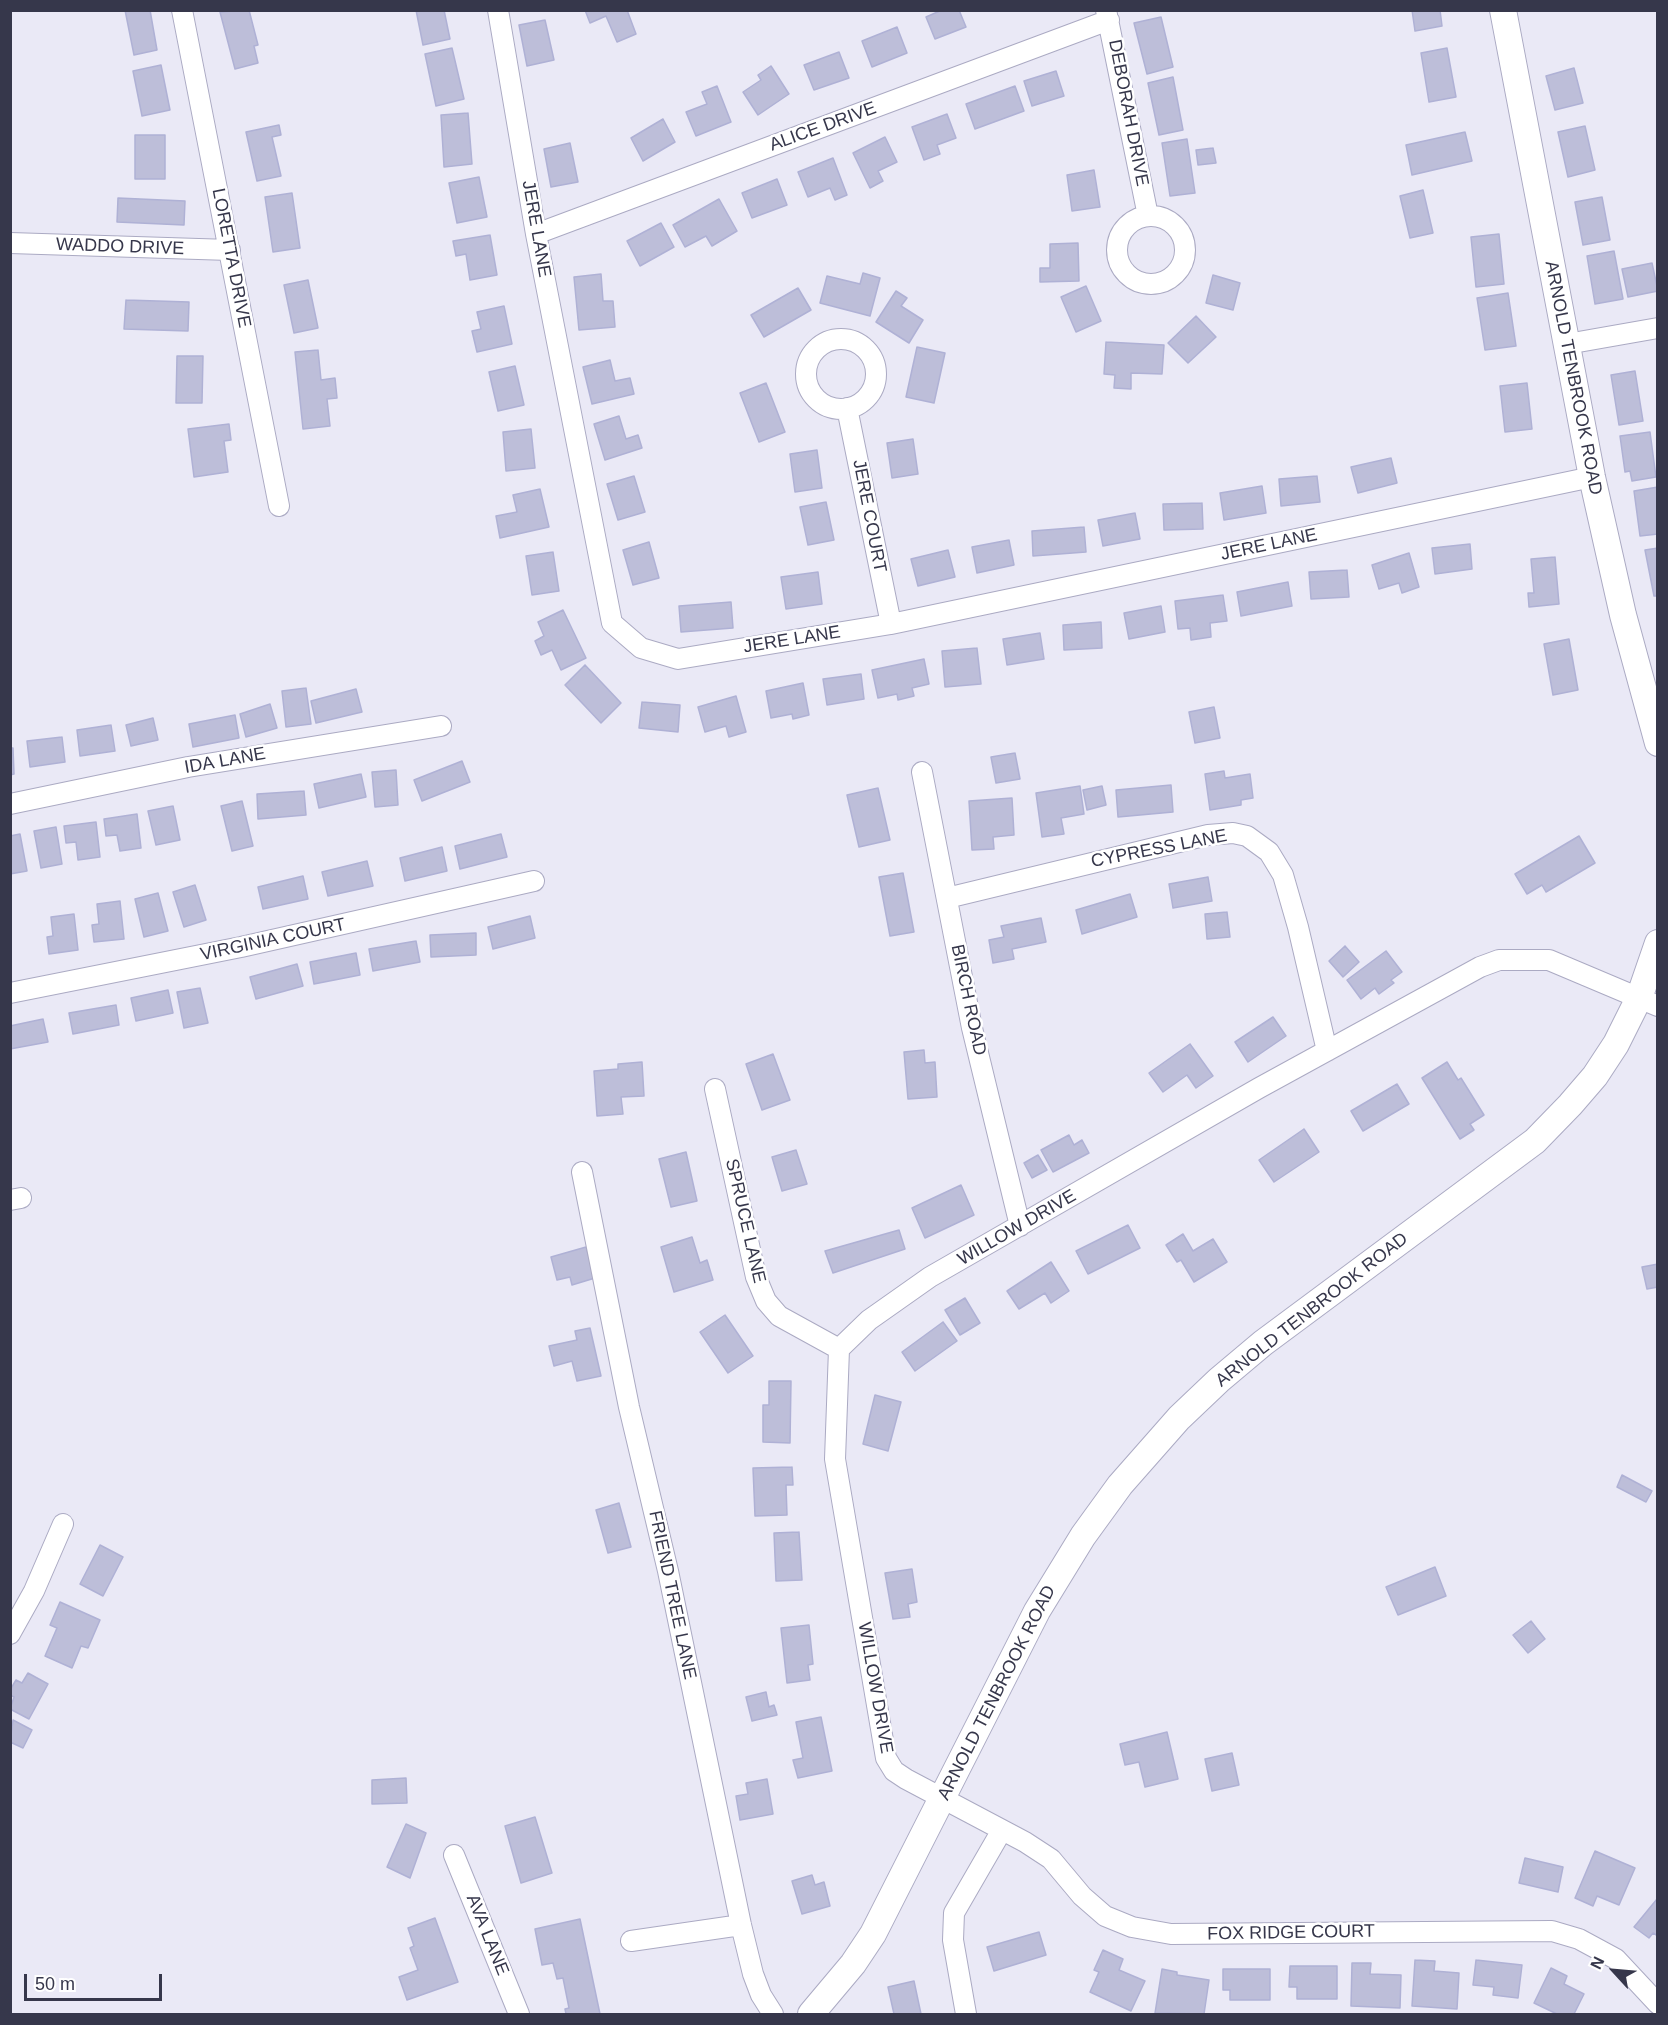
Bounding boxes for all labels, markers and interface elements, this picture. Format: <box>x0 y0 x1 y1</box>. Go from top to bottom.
street label: DEBORAH DRIVE <box>1103 38 1153 188</box>
street label: ALICE DRIVE <box>767 98 879 156</box>
street label: JERE LANE <box>517 179 555 279</box>
street label: LORETTA DRIVE <box>207 186 255 330</box>
street label: WADDO DRIVE <box>55 234 185 260</box>
street label: ARNOLD TENBROOK ROAD <box>1540 259 1606 497</box>
street label: JERE COURT <box>847 458 891 574</box>
street label: JERE LANE <box>1219 524 1319 566</box>
street label: JERE LANE <box>742 622 842 658</box>
street label: IDA LANE <box>183 743 267 779</box>
street label: CYPRESS LANE <box>1089 825 1229 873</box>
street label: VIRGINIA COURT <box>199 914 347 966</box>
street label: BIRCH ROAD <box>946 942 990 1058</box>
street label: SPRUCE LANE <box>720 1157 770 1285</box>
street label: WILLOW DRIVE <box>954 1185 1080 1271</box>
street label: ARNOLD TENBROOK ROAD <box>1212 1228 1412 1392</box>
street label: FRIEND TREE LANE <box>644 1509 700 1681</box>
street label: ARNOLD TENBROOK ROAD <box>933 1582 1061 1804</box>
street label: WILLOW DRIVE <box>853 1621 897 1755</box>
street label: AVA LANE <box>461 1891 513 1979</box>
street label: FOX RIDGE COURT <box>1207 1921 1375 1945</box>
north arrow <box>1584 1941 1644 2001</box>
text: N <box>1587 1954 1608 1972</box>
scale bar <box>27 1962 165 2000</box>
text: 50 m <box>35 1974 75 1994</box>

